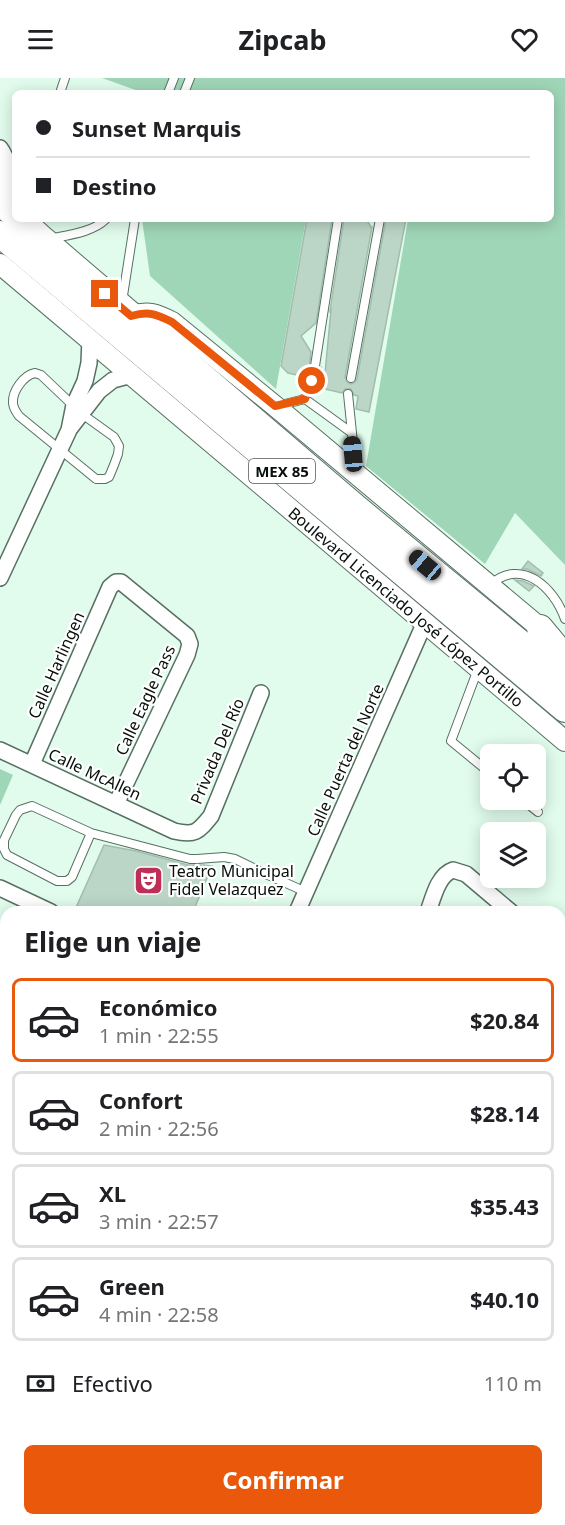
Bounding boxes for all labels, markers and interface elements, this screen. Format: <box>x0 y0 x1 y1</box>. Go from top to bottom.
text: Zipcab <box>239 21 326 58</box>
icon: menu <box>24 23 57 56</box>
icon: heart <box>508 23 541 56</box>
text: Sunset Marquis <box>72 113 241 143</box>
text: Destino <box>72 171 156 201</box>
route end <box>91 280 118 307</box>
route start <box>298 367 325 394</box>
car <box>342 435 364 473</box>
road number: MEX 85 <box>249 459 315 483</box>
street label: Boulevard Licenciado José López Portillo <box>284 502 528 712</box>
car <box>405 547 445 583</box>
street label: Calle Harlingen <box>23 608 89 722</box>
street label: Calle Eagle Pass <box>110 641 180 759</box>
street label: Calle Puerta del Norte <box>301 680 389 840</box>
street label: Privada Del Río <box>185 695 249 807</box>
street label: Calle McAllen <box>45 743 145 805</box>
map controls <box>480 744 546 888</box>
button: locate <box>480 744 546 810</box>
button: layers <box>480 822 546 888</box>
place label: Teatro Municipal Fidel Velazquez <box>169 860 294 900</box>
theatre icon: Teatro Municipal Fidel Velazquez <box>132 864 164 896</box>
text: Elige un viaje <box>24 923 201 960</box>
text: Económico <box>99 992 218 1022</box>
icon: car <box>27 993 81 1047</box>
text: $20.84 <box>470 1005 539 1035</box>
text: 1 min · 22:55 <box>99 1022 219 1049</box>
text: Confort <box>99 1085 183 1115</box>
icon: car <box>27 1086 81 1140</box>
text: $28.14 <box>470 1098 539 1128</box>
text: 2 min · 22:56 <box>99 1115 219 1142</box>
text: XL <box>99 1178 126 1208</box>
icon: car <box>27 1179 81 1233</box>
text: $35.43 <box>470 1191 539 1221</box>
text: 3 min · 22:57 <box>99 1208 219 1235</box>
text: Green <box>99 1271 165 1301</box>
icon: car <box>27 1272 81 1326</box>
text: $40.10 <box>470 1284 539 1314</box>
text: 4 min · 22:58 <box>99 1301 219 1328</box>
icon: cash <box>24 1367 57 1400</box>
text: Efectivo <box>72 1368 153 1398</box>
text: 110 m <box>484 1370 542 1397</box>
button: Confirmar <box>24 1445 542 1514</box>

